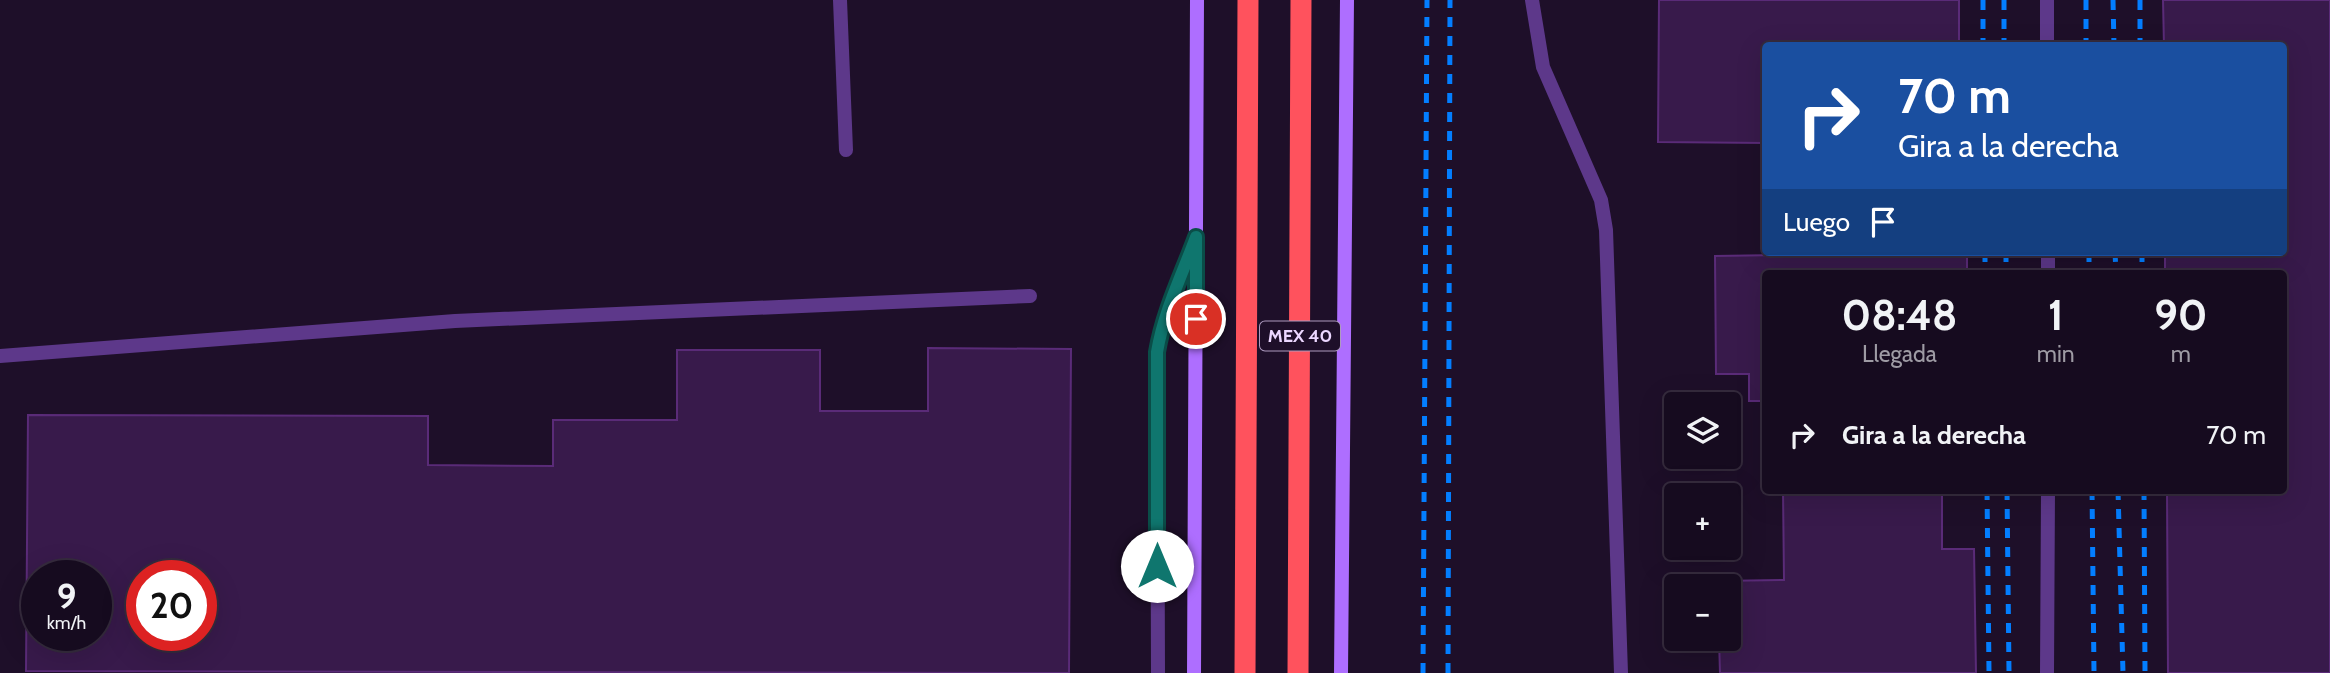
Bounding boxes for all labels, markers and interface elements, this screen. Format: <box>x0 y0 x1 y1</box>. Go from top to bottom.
text: 70 m <box>1898 66 2011 125</box>
icon: right <box>1783 70 1874 161</box>
text: Gira a la derecha <box>1898 126 2119 165</box>
icon: arrive <box>1864 203 1902 241</box>
text: Luego <box>1783 206 1850 238</box>
pin <box>1166 289 1226 349</box>
text: 08:48 <box>1842 289 1957 341</box>
text: 1 <box>2048 289 2064 341</box>
text: 90 <box>2154 289 2207 341</box>
icon: arrive <box>1177 300 1215 338</box>
road number: MEX 40 <box>1260 322 1340 350</box>
text: Llegada <box>1862 340 1937 368</box>
text: min <box>2037 340 2075 368</box>
text: m <box>2171 340 2191 368</box>
map controls <box>1664 392 1741 651</box>
button: layers <box>1664 392 1741 469</box>
icon: right <box>1783 416 1821 454</box>
text: Gira a la derecha <box>1842 419 2026 451</box>
text: 70 m <box>2206 419 2266 451</box>
button: + <box>1664 483 1741 560</box>
position arrow <box>1120 529 1194 603</box>
speed limit sign: 20 <box>126 560 217 651</box>
button: − <box>1664 574 1741 651</box>
text: 9 <box>57 575 76 618</box>
text: km/h <box>47 612 86 634</box>

